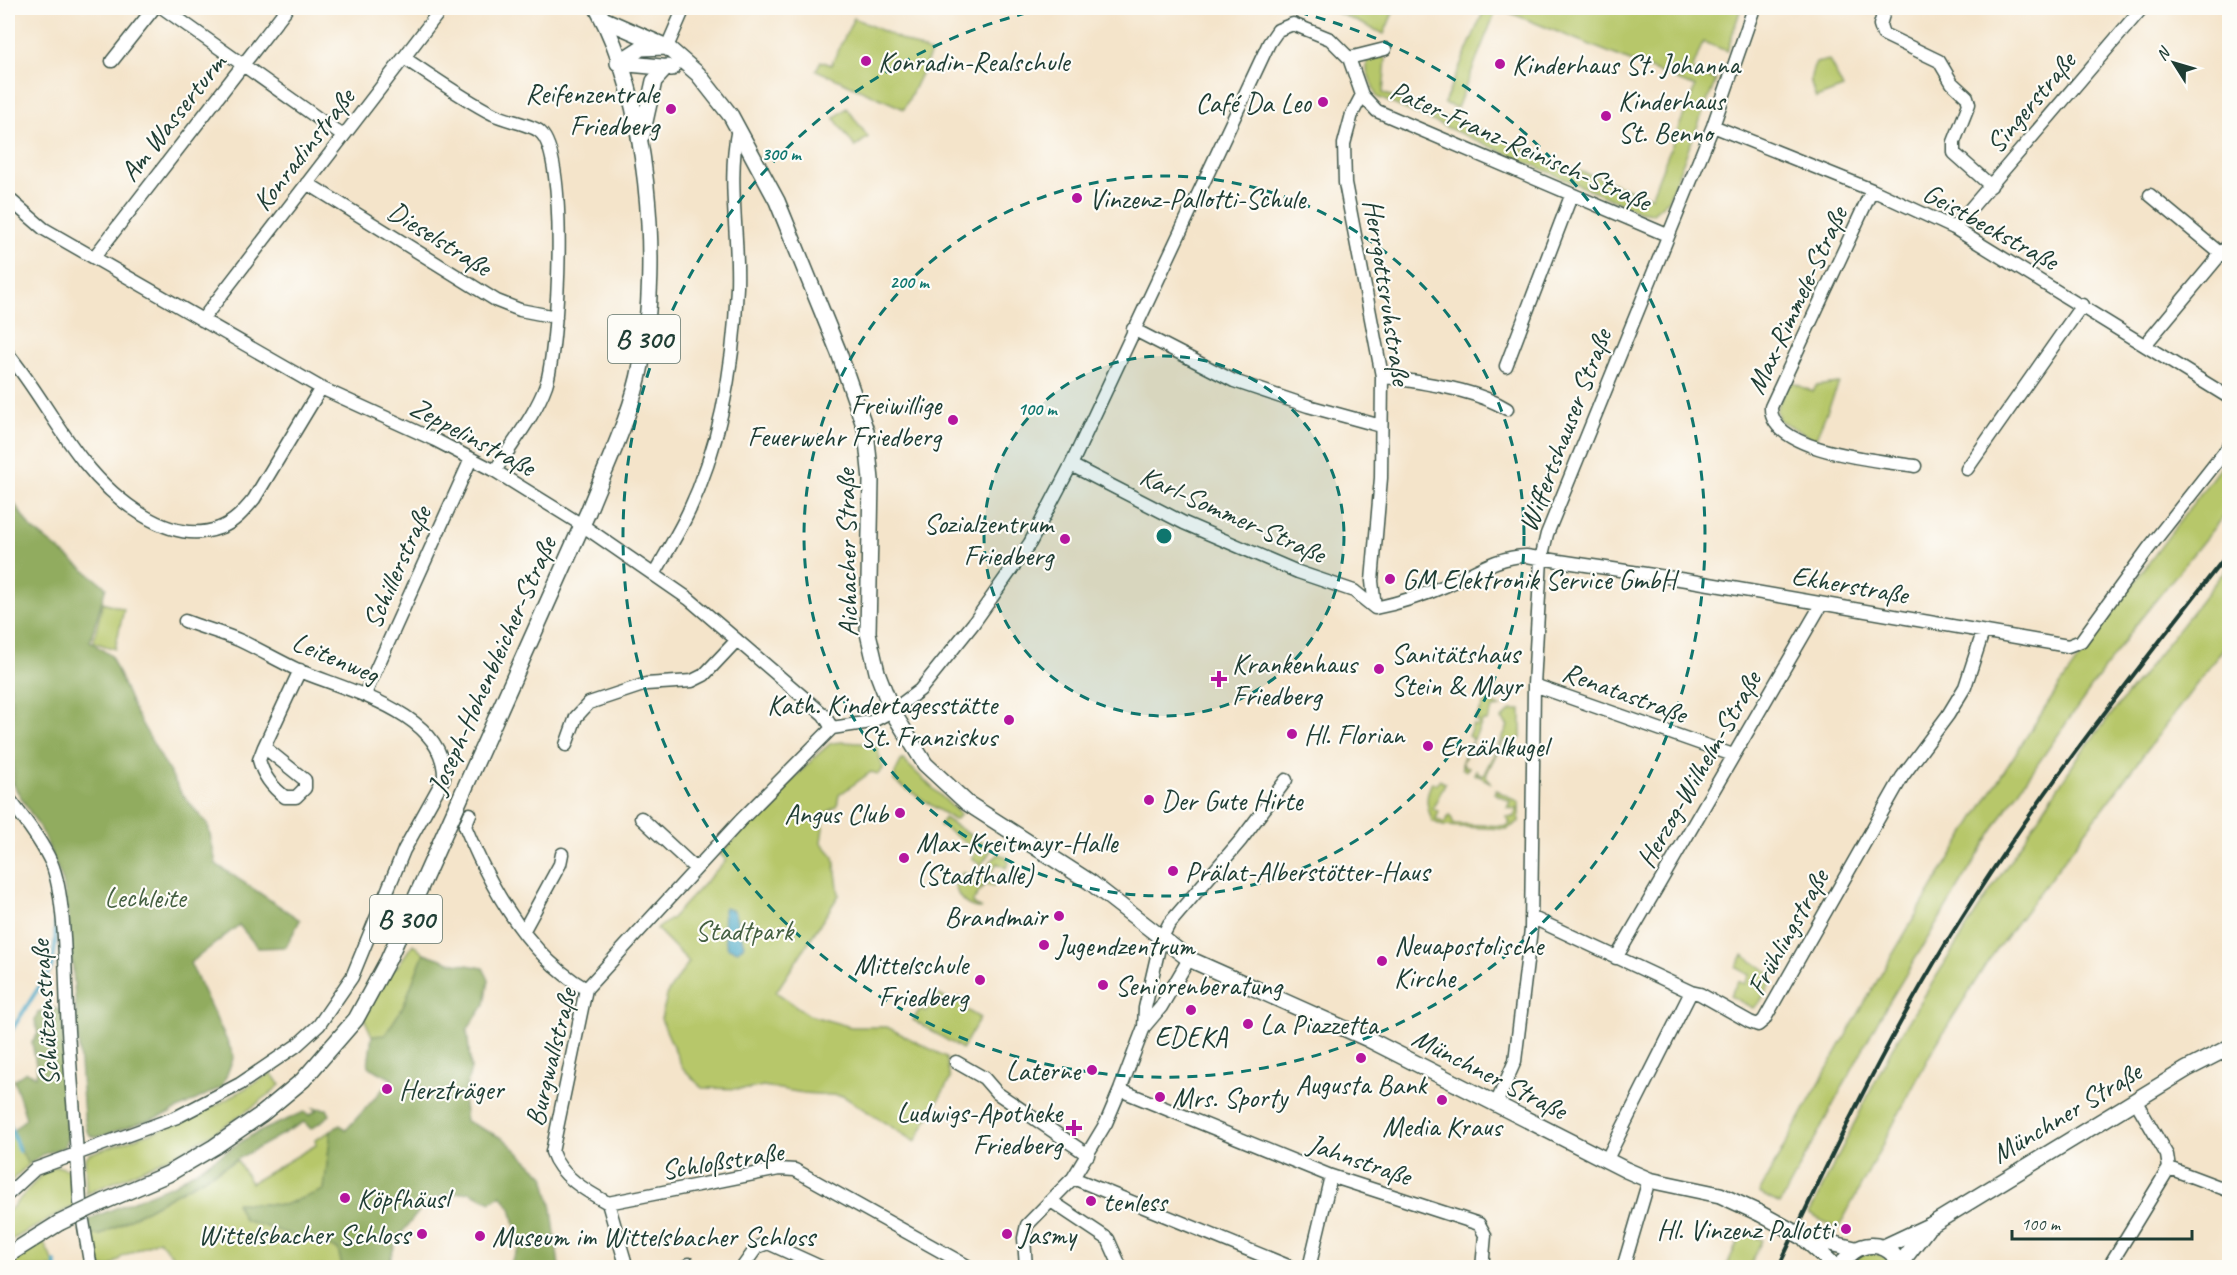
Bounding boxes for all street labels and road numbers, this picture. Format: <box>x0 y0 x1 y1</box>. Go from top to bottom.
street label: Singerstraße <box>1978 43 2084 160</box>
street label: Am Wasserturm <box>112 45 235 188</box>
street label: Pater-Franz-Reinisch-Straße <box>1385 72 1658 220</box>
street label: Konradinstraße <box>245 79 363 218</box>
street label: Geistbeckstraße <box>1917 175 2066 279</box>
street label: Dieselstraße <box>381 193 500 285</box>
street label: Herrgottsruhstraße <box>1356 197 1420 389</box>
street label: Max-Rimmele-Straße <box>1738 199 1856 399</box>
road number: B 300 <box>608 315 680 363</box>
street label: Wiffertshauser Straße <box>1510 322 1620 536</box>
street label: Zeppelinstraße <box>404 389 543 485</box>
street label: Karl-Sommer-Straße <box>1135 458 1333 572</box>
street label: Aichacher Straße <box>828 467 865 637</box>
street label: Schillerstraße <box>354 499 440 634</box>
street label: Joseph-Hohenbleicher-Straße <box>418 530 565 801</box>
street label: Ekherstraße <box>1789 557 1913 612</box>
street label: Leitenweg <box>287 624 385 692</box>
street label: Renatastraße <box>1558 654 1694 732</box>
street label: Herzog-Wilhelm-Straße <box>1628 663 1770 874</box>
street label: Frühlingstraße <box>1738 861 1837 1001</box>
road number: B 300 <box>370 895 442 943</box>
street label: Schützenstraße <box>22 937 67 1087</box>
street label: Burgwallstraße <box>516 983 585 1130</box>
street label: Münchner Straße <box>1407 1020 1575 1128</box>
street label: Münchner Straße <box>1985 1053 2149 1171</box>
street label: Jahnstraße <box>1302 1125 1418 1194</box>
street label: Schloßstraße <box>659 1133 787 1187</box>

